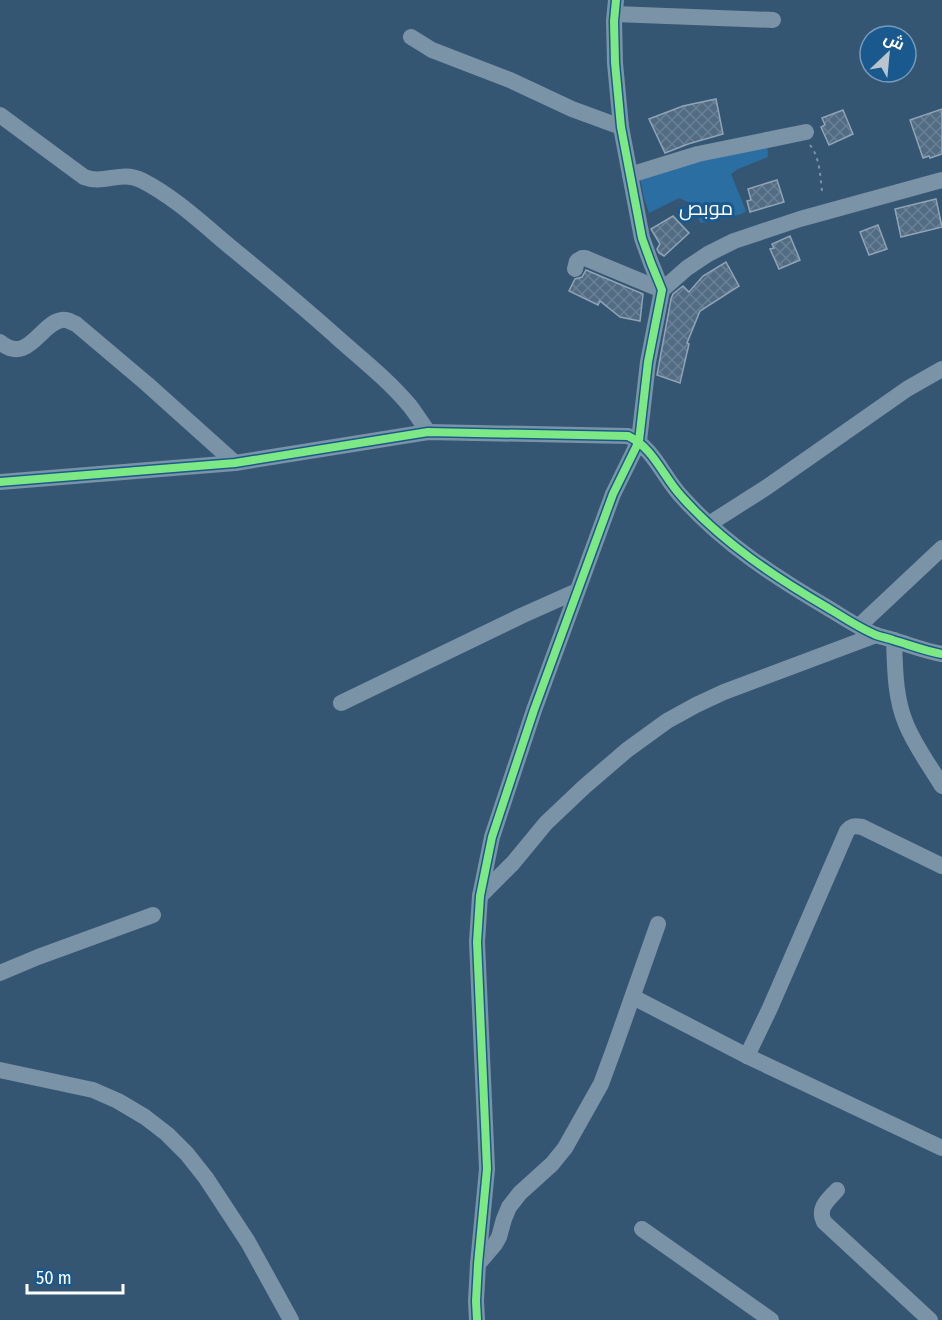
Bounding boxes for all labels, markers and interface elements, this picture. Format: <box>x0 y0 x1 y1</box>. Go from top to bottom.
north arrow <box>858 24 918 84</box>
text: ش <box>881 28 908 54</box>
district label: موبص <box>679 196 733 221</box>
scale bar <box>27 1257 123 1295</box>
text: 50 m <box>36 1267 72 1289</box>

